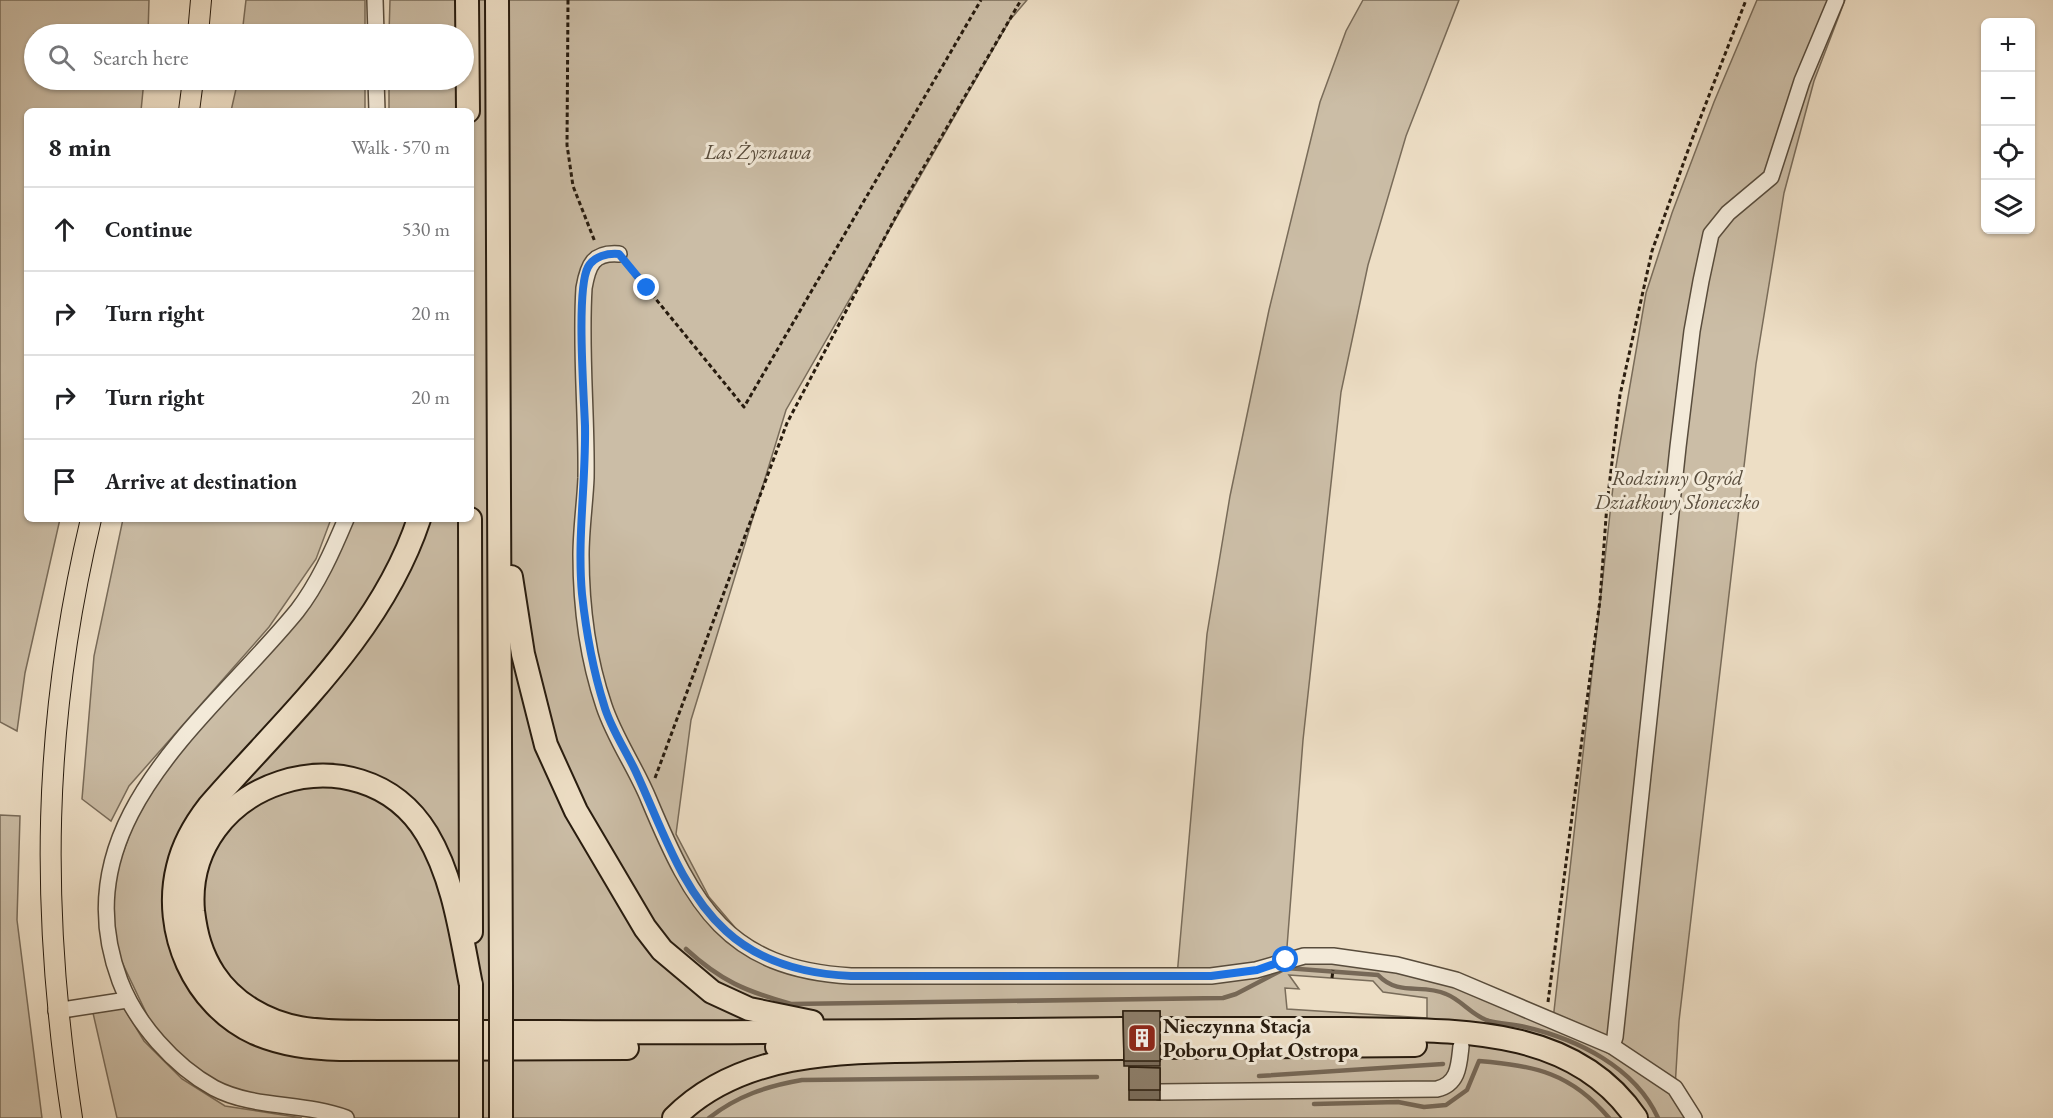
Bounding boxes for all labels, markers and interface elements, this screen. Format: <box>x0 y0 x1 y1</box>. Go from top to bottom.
map controls <box>1981 18 2035 234</box>
button: + <box>1981 18 2035 72</box>
search box <box>24 24 474 90</box>
icon: search <box>45 41 78 74</box>
text: Search here <box>93 43 188 72</box>
button: − <box>1981 72 2035 126</box>
button: locate <box>1981 126 2035 180</box>
text: 8 min <box>48 130 111 164</box>
text: Walk · 570 m <box>351 134 450 160</box>
park label: Las Żyznawa <box>703 138 812 165</box>
button: layers <box>1981 180 2035 234</box>
icon: ahead <box>48 213 81 246</box>
text: Continue <box>105 215 192 244</box>
text: 530 m <box>402 216 450 242</box>
route end <box>633 274 659 300</box>
icon: right <box>48 297 81 330</box>
text: Turn right <box>105 299 204 328</box>
text: 20 m <box>411 300 450 326</box>
icon: right <box>48 381 81 414</box>
text: Turn right <box>105 383 204 412</box>
text: 20 m <box>411 384 450 410</box>
park label: Rodzinny Ogród Działkowy Słoneczko <box>1593 464 1760 515</box>
icon: arrive <box>48 465 81 498</box>
text: Arrive at destination <box>105 467 297 496</box>
route start <box>1272 946 1298 972</box>
place label: Nieczynna Stacja Poboru Opłat Ostropa <box>1163 1012 1360 1063</box>
building icon: Nieczynna Stacja Poboru Opłat Ostropa <box>1126 1022 1158 1054</box>

